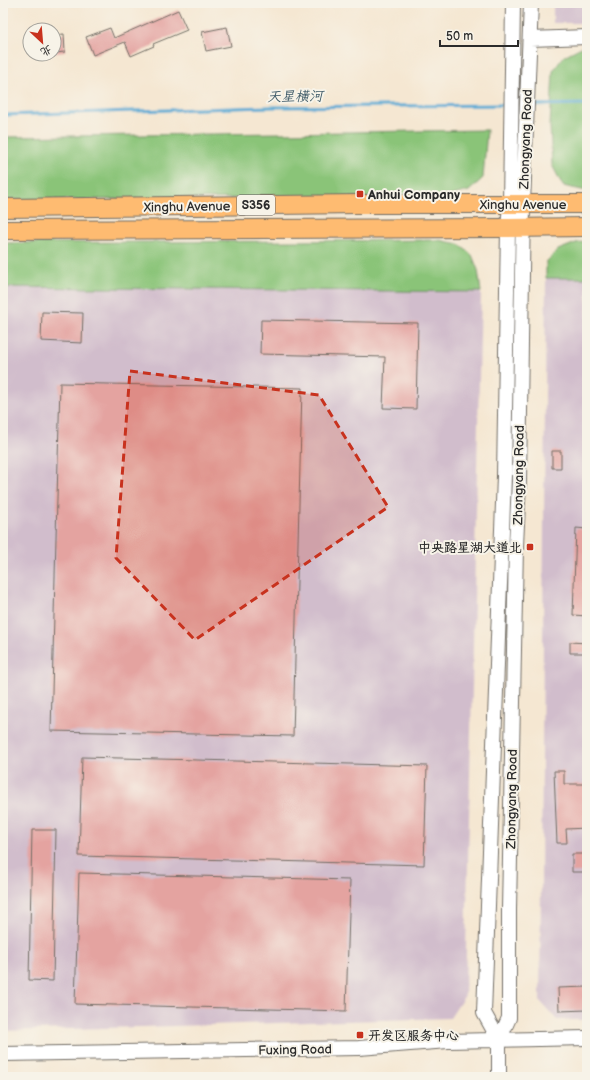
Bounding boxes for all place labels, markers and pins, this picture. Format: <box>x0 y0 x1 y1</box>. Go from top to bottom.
place label: Anhui Company <box>367 187 460 203</box>
marker: Anhui Company <box>355 189 365 199</box>
place label: 中央路星湖大道北 <box>418 540 522 556</box>
marker: 中央路星湖大道北 <box>525 542 535 552</box>
place label: 开发区服务中心 <box>368 1028 459 1044</box>
marker: 开发区服务中心 <box>355 1030 365 1040</box>

